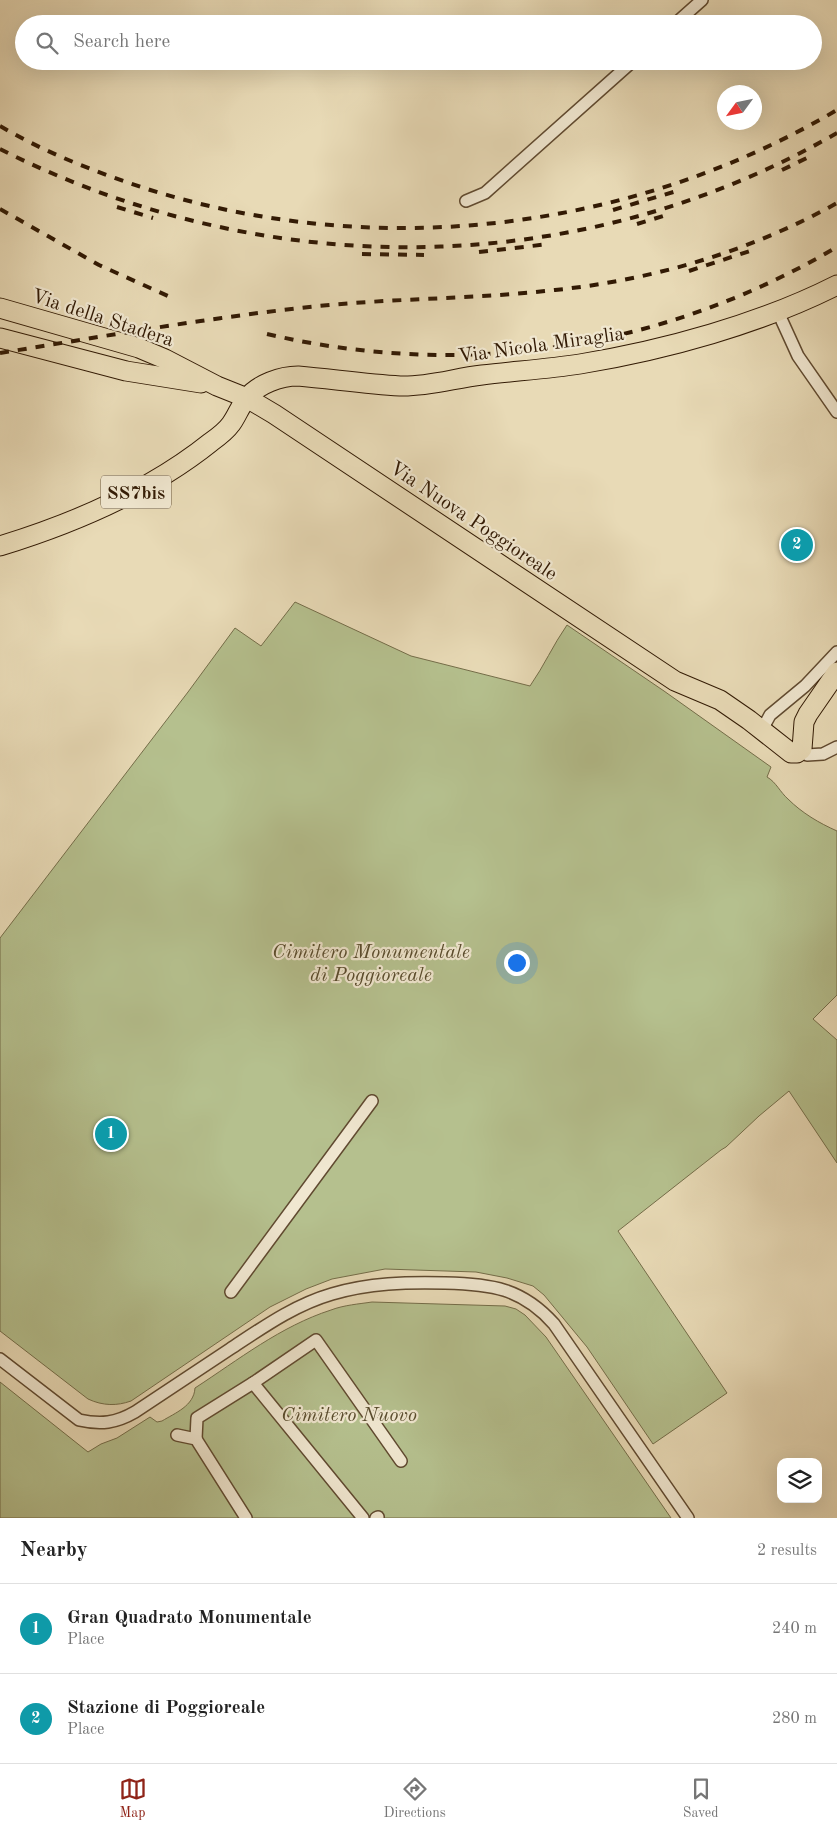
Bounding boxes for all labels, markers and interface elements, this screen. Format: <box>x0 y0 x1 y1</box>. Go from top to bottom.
search box <box>15 15 822 70</box>
icon: search <box>33 29 61 57</box>
text: Search here <box>73 33 170 52</box>
north arrow <box>717 85 762 130</box>
street label: Via della Stadera <box>29 286 176 351</box>
street label: Via Nicola Miraglia <box>457 324 626 368</box>
street label: Via Nuova Poggioreale <box>385 458 560 585</box>
road number: SS7bis <box>101 476 171 508</box>
pin: 2 <box>781 526 813 564</box>
park label: Cimitero Monumentale di Poggioreale <box>272 943 470 986</box>
your location <box>504 950 530 976</box>
pin: 1 <box>95 1115 127 1153</box>
park label: Cimitero Nuovo <box>281 1406 417 1426</box>
map controls <box>777 1458 822 1503</box>
button: layers <box>777 1458 822 1503</box>
text: Nearby <box>20 1540 88 1561</box>
text: 2 results <box>757 1543 817 1559</box>
text: Gran Quadrato Monumentale <box>67 1609 312 1628</box>
text: 1 <box>31 1621 41 1637</box>
text: 240 m <box>772 1621 817 1637</box>
text: Place <box>67 1632 104 1648</box>
text: Stazione di Poggioreale <box>67 1699 265 1718</box>
text: 2 <box>31 1711 41 1727</box>
text: 280 m <box>772 1711 817 1727</box>
text: Place <box>67 1722 104 1738</box>
tab: Map <box>119 1775 147 1822</box>
tab: Directions <box>384 1775 446 1822</box>
tab: Saved <box>683 1775 718 1822</box>

